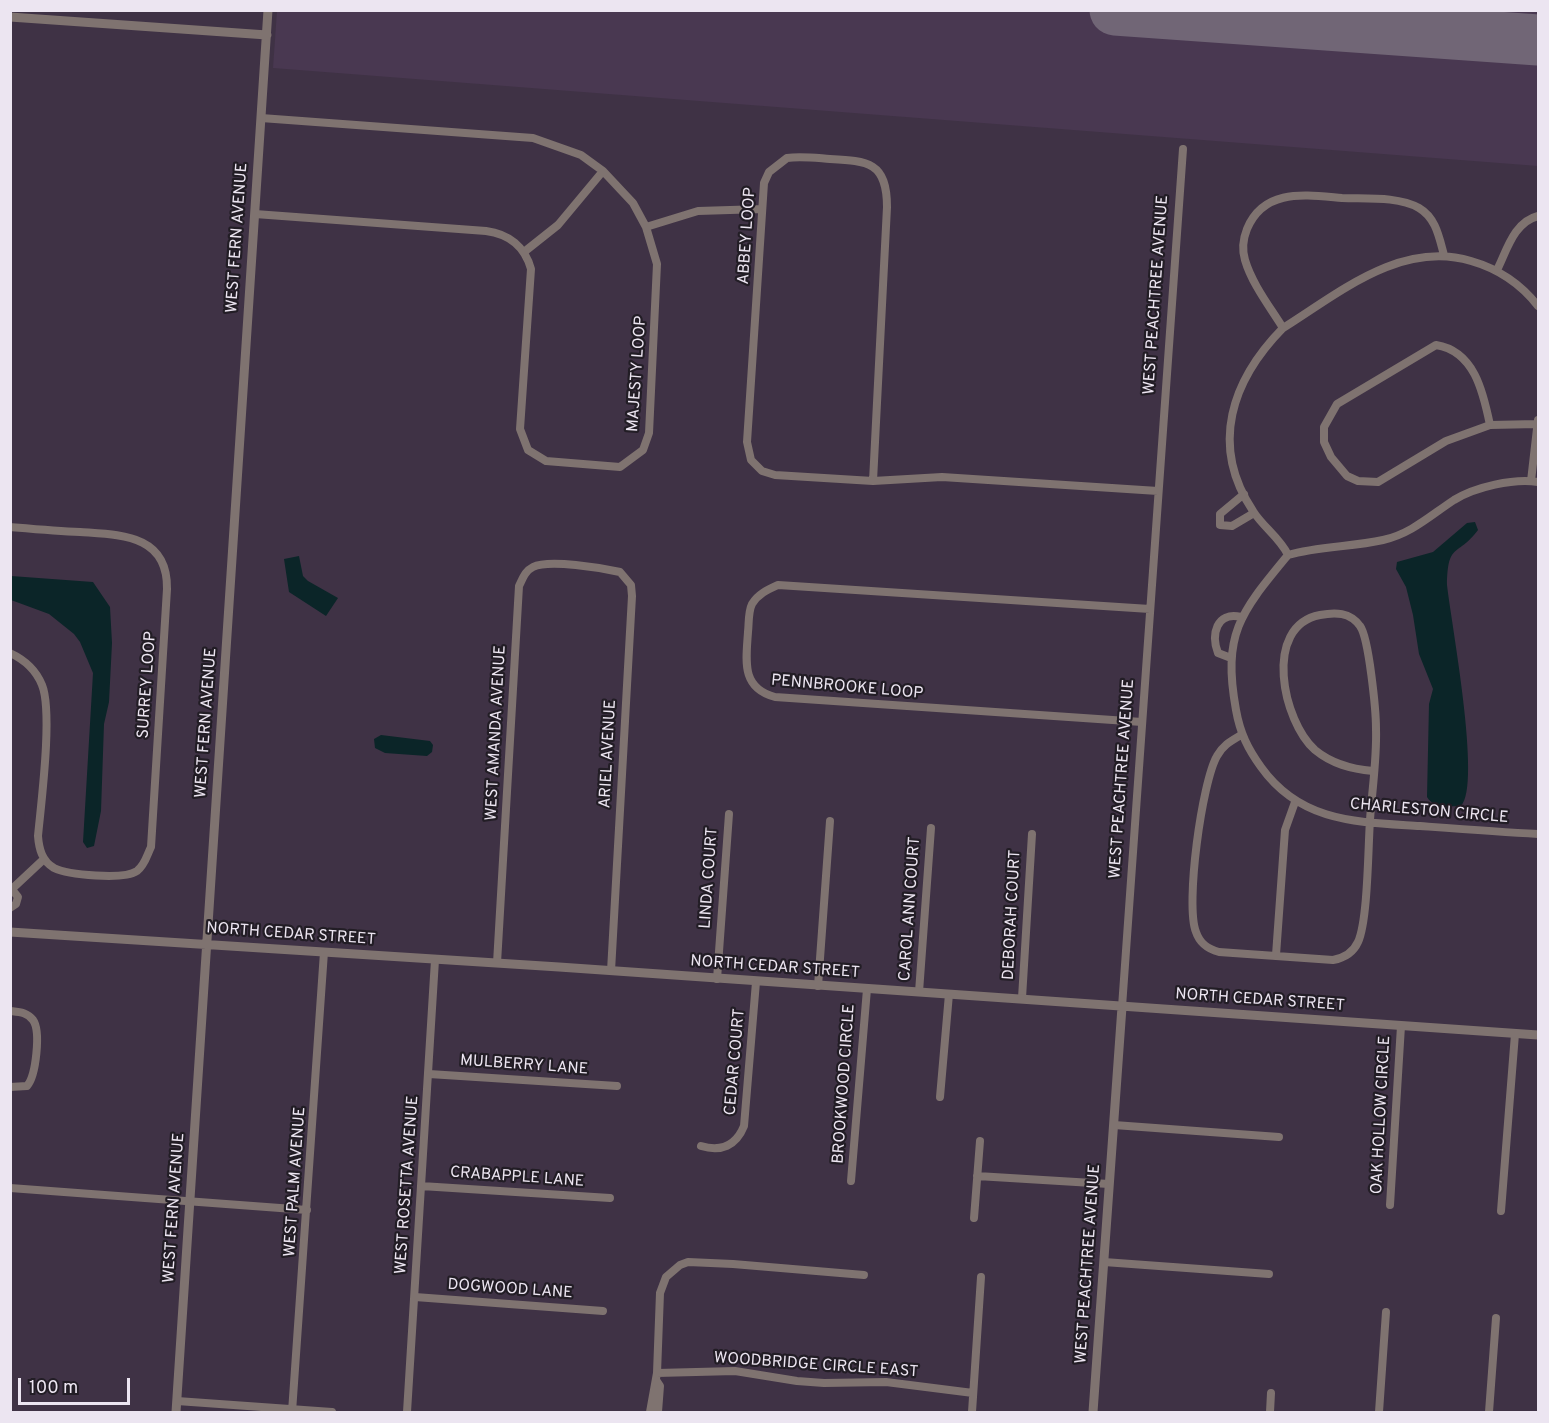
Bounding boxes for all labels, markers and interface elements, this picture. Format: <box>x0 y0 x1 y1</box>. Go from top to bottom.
street label: WEST FERN AVENUE <box>223 162 253 314</box>
street label: ABBEY LOOP <box>735 187 761 285</box>
street label: WEST PEACHTREE AVENUE <box>1140 195 1174 395</box>
street label: MAJESTY LOOP <box>624 315 652 433</box>
street label: SURREY LOOP <box>135 631 161 739</box>
street label: WEST AMANDA AVENUE <box>483 645 511 821</box>
street label: WEST FERN AVENUE <box>192 647 222 799</box>
street label: PENNBROOKE LOOP <box>770 672 924 704</box>
street label: WEST PEACHTREE AVENUE <box>1106 679 1140 879</box>
street label: ARIEL AVENUE <box>597 699 621 809</box>
street label: CHARLESTON CIRCLE <box>1349 796 1509 828</box>
street label: LINDA COURT <box>697 827 723 929</box>
street label: CAROL ANN COURT <box>896 836 926 982</box>
street label: DEBORAH COURT <box>1000 849 1026 981</box>
street label: NORTH CEDAR STREET <box>206 920 376 950</box>
street label: NORTH CEDAR STREET <box>690 953 860 983</box>
street label: NORTH CEDAR STREET <box>1175 986 1345 1016</box>
street label: BROOKWOOD CIRCLE <box>830 1004 860 1164</box>
street label: CEDAR COURT <box>722 1008 750 1116</box>
street label: OAK HOLLOW CIRCLE <box>1368 1035 1396 1195</box>
street label: MULBERRY LANE <box>459 1052 589 1080</box>
street label: WEST ROSETTA AVENUE <box>392 1095 424 1275</box>
street label: WEST PALM AVENUE <box>281 1106 311 1258</box>
street label: WEST FERN AVENUE <box>160 1132 190 1284</box>
street label: CRABAPPLE LANE <box>449 1164 585 1192</box>
street label: WEST PEACHTREE AVENUE <box>1072 1164 1106 1364</box>
street label: DOGWOOD LANE <box>447 1276 573 1304</box>
street label: WOODBRIDGE CIRCLE EAST <box>713 1349 919 1383</box>
scale bar <box>21 1366 134 1404</box>
text: 100 m <box>29 1377 78 1400</box>

